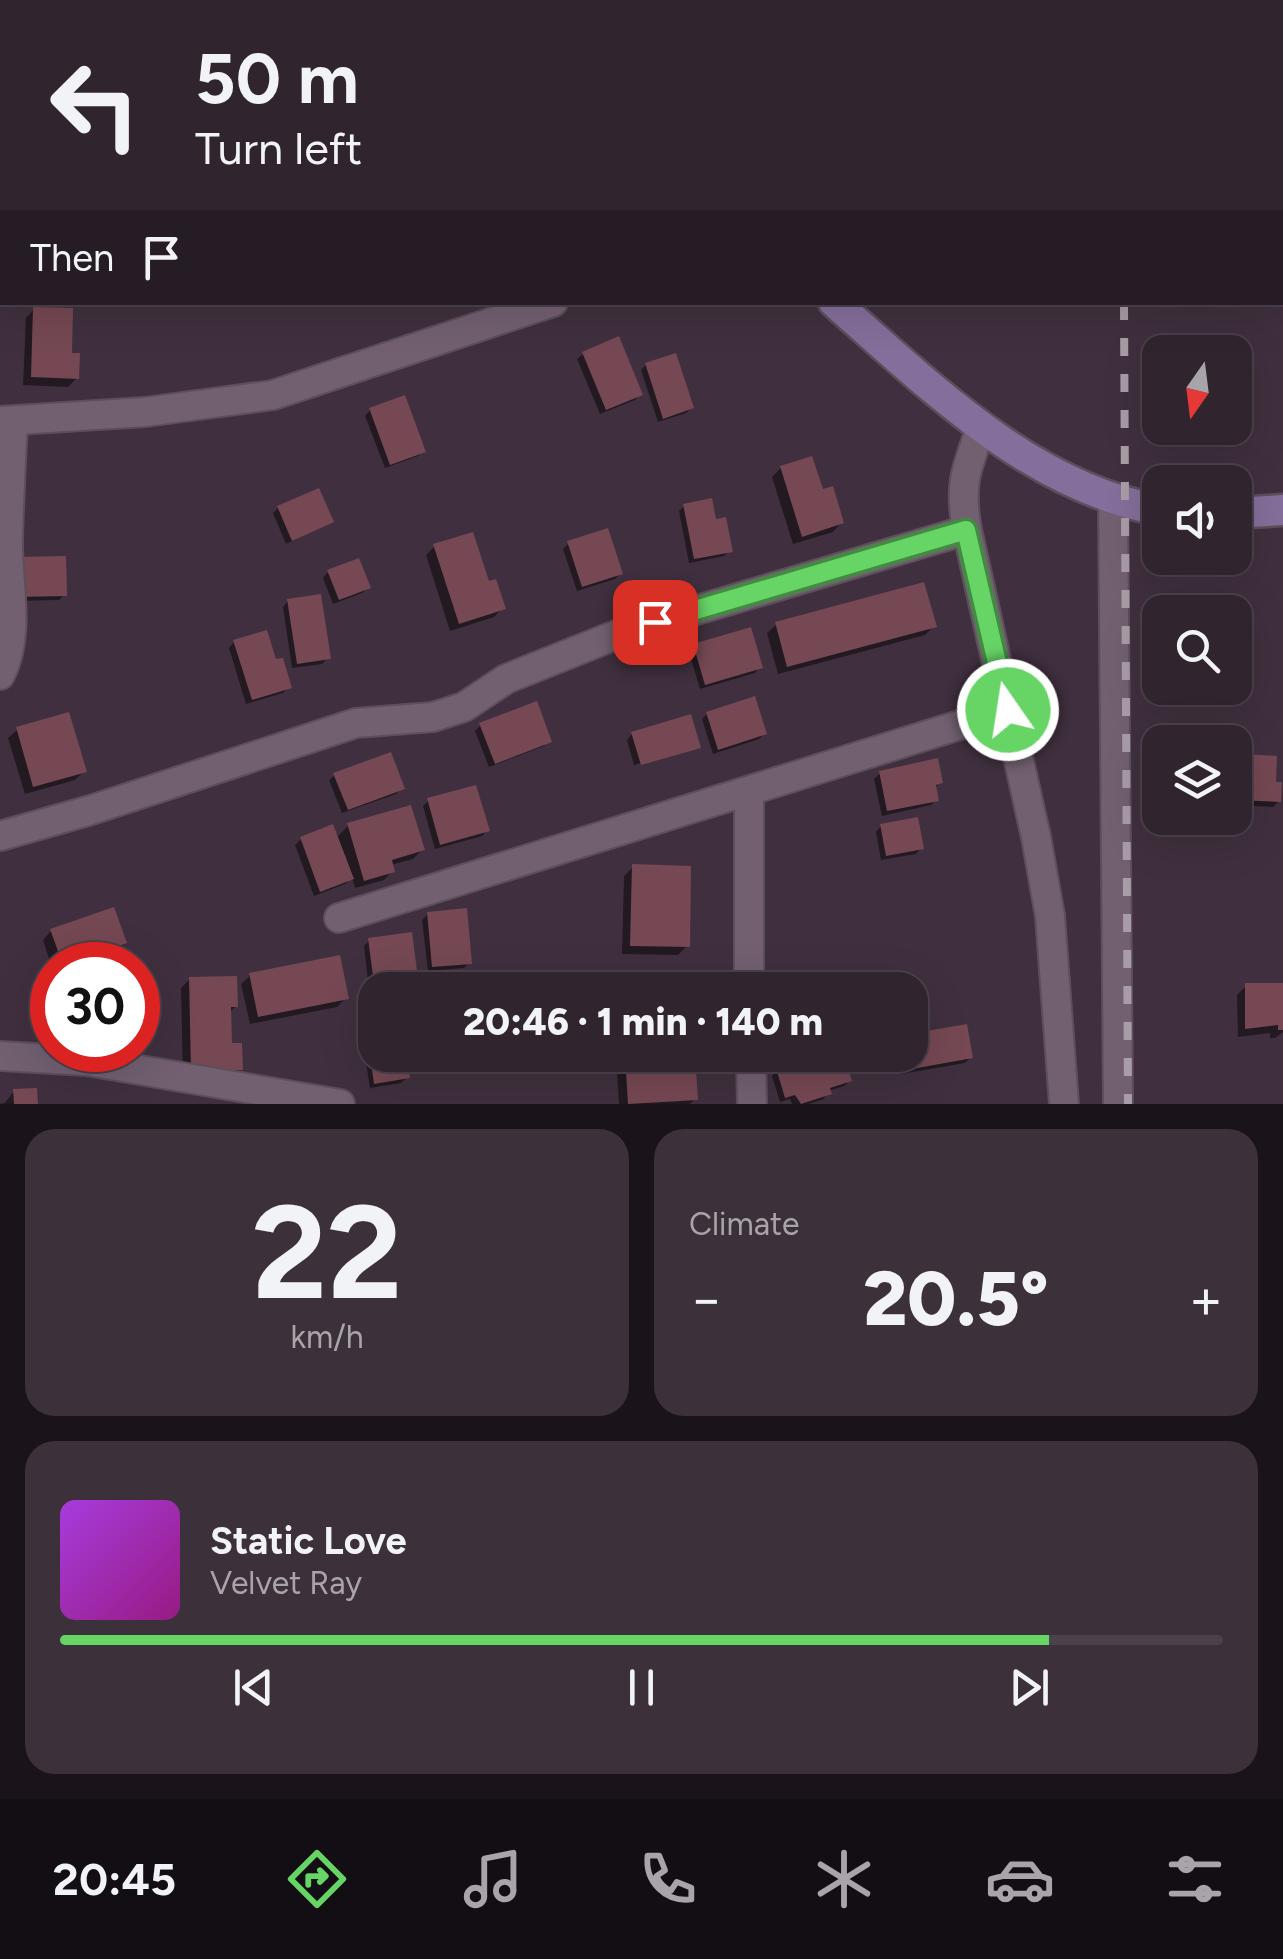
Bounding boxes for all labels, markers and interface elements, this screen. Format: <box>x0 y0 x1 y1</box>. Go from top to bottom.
text: 50 m <box>195 36 359 121</box>
icon: left <box>30 40 160 170</box>
text: Turn left <box>195 121 362 175</box>
icon: arrive <box>134 230 189 285</box>
text: Then <box>30 235 114 281</box>
north arrow <box>1142 335 1252 445</box>
map controls <box>1142 335 1252 835</box>
button: sound <box>1142 465 1252 575</box>
pin <box>613 580 698 665</box>
icon: arrive <box>628 595 683 650</box>
button: search <box>1142 595 1252 705</box>
position arrow <box>956 658 1060 762</box>
button: layers <box>1142 725 1252 835</box>
speed limit sign: 30 <box>30 942 160 1072</box>
text: 20:46 · 1 min · 140 m <box>463 999 823 1045</box>
text: 22 <box>252 1175 402 1331</box>
text: Climate <box>689 1205 800 1243</box>
text: 20.5° <box>863 1254 1049 1344</box>
text: − <box>689 1266 723 1332</box>
text: + <box>1189 1266 1223 1332</box>
text: km/h <box>290 1318 364 1356</box>
text: Static Love <box>210 1518 407 1564</box>
text: Velvet Ray <box>210 1564 362 1602</box>
icon: previous <box>226 1660 281 1715</box>
icon: pause <box>614 1660 669 1715</box>
icon: next <box>1002 1660 1057 1715</box>
icon: directions <box>282 1844 352 1914</box>
icon: music <box>458 1844 528 1914</box>
icon: phone <box>633 1844 703 1914</box>
icon: climate <box>809 1844 879 1914</box>
icon: car <box>985 1844 1055 1914</box>
icon: filters <box>1160 1844 1230 1914</box>
text: 20:45 <box>53 1852 176 1906</box>

